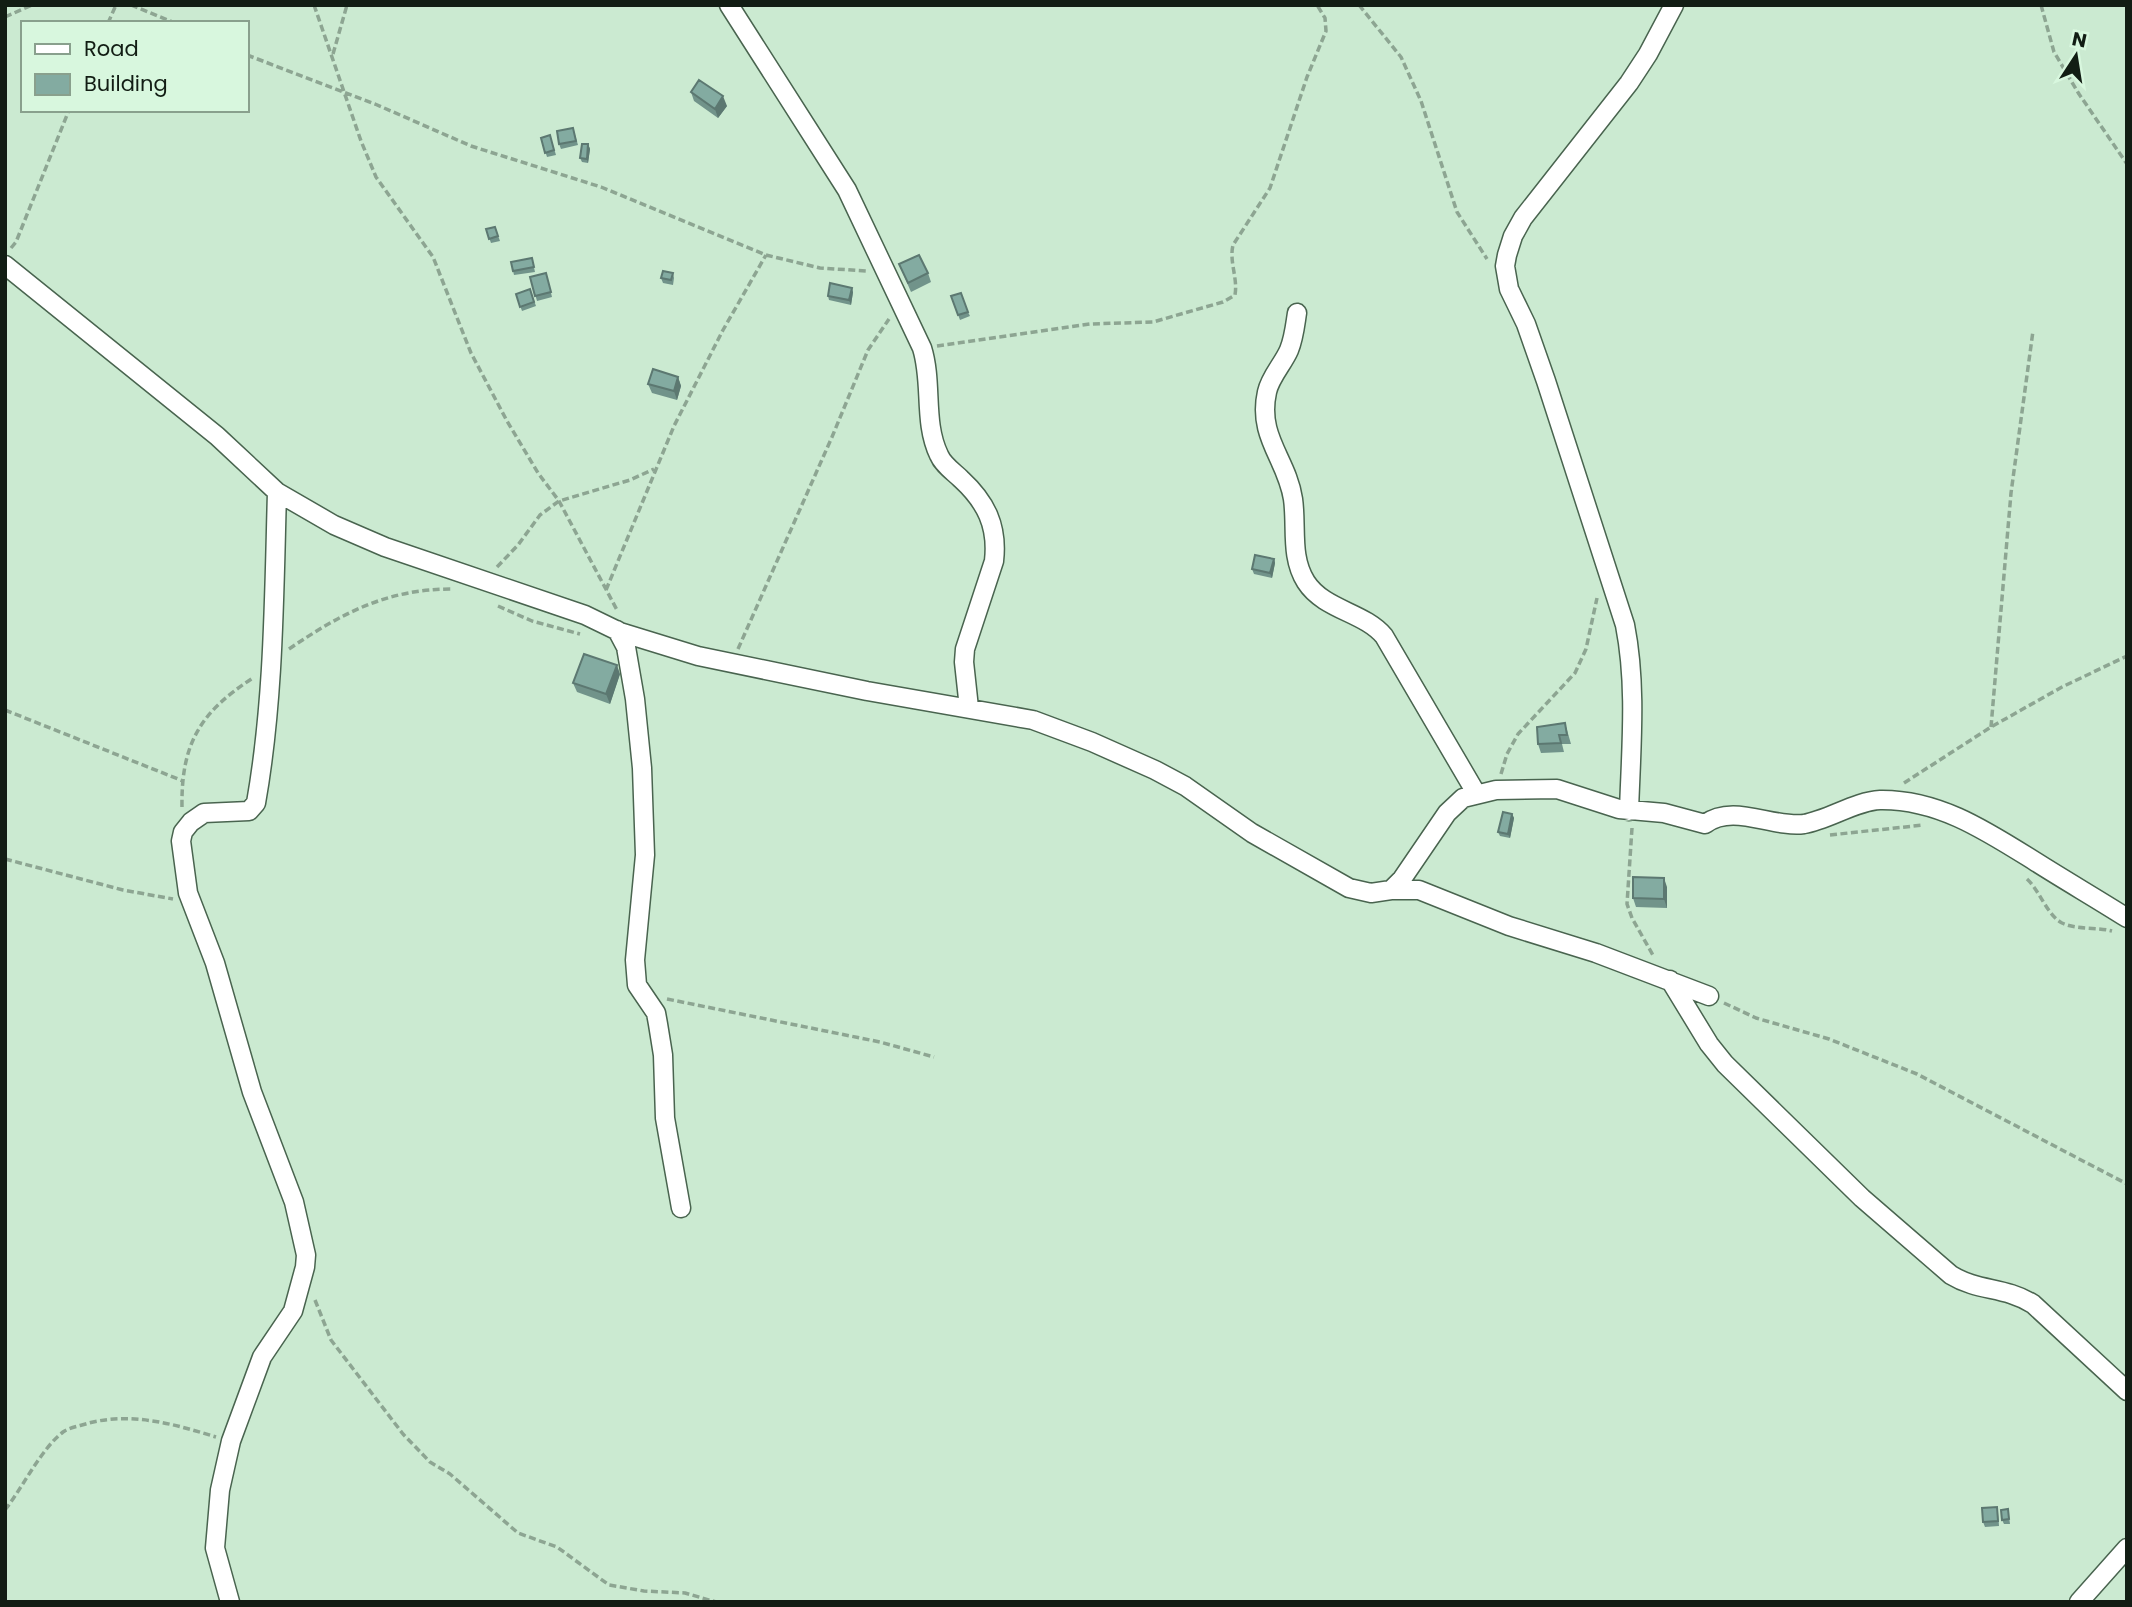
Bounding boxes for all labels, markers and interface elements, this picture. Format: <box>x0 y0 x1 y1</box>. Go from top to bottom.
legend <box>21 21 248 112</box>
north arrow <box>2041 21 2111 91</box>
text: N <box>2070 25 2089 55</box>
text: Road <box>84 34 139 63</box>
text: Building <box>84 69 168 98</box>

